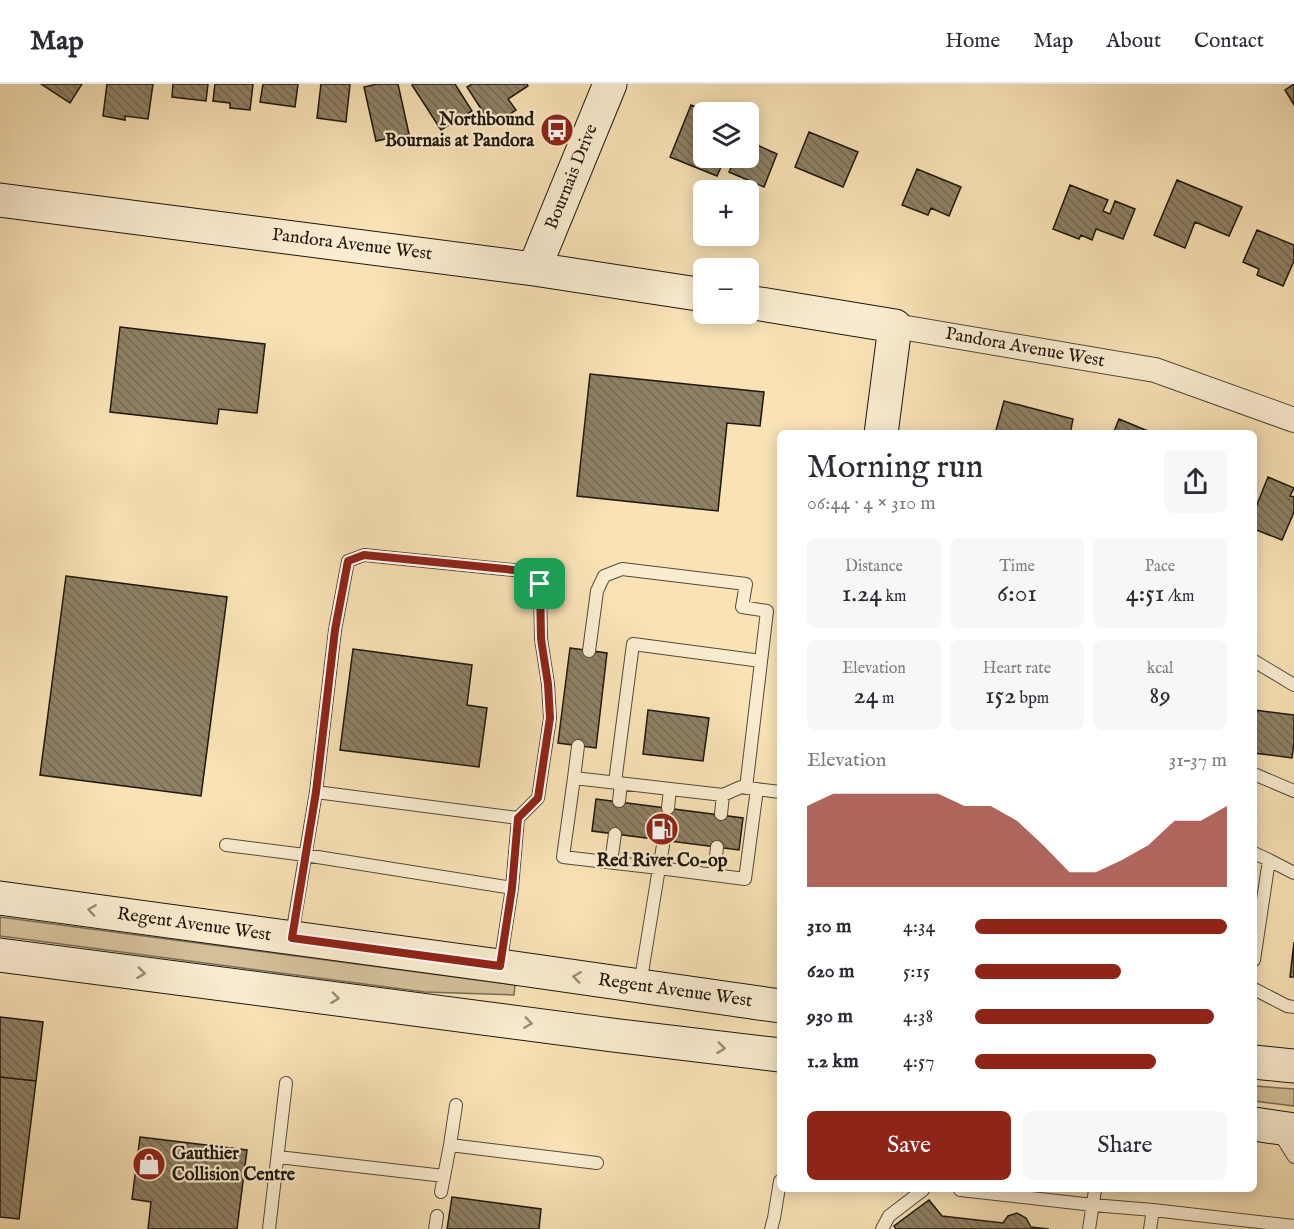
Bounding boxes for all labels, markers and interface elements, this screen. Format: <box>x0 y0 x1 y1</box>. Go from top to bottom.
text: Map <box>30 24 84 59</box>
text: Home <box>945 28 1000 55</box>
text: Map <box>1033 28 1073 55</box>
text: About <box>1106 28 1161 55</box>
text: Contact <box>1194 28 1264 55</box>
map controls <box>693 102 759 324</box>
button: layers <box>693 102 759 168</box>
place label: Northbound Bournais at Pandora <box>385 109 535 153</box>
bus stop icon: Northbound Bournais at Pandora <box>539 112 575 148</box>
street label: Bournais Drive <box>540 121 604 233</box>
button: + <box>693 180 759 246</box>
street label: Pandora Avenue West <box>271 224 433 266</box>
button: − <box>693 258 759 324</box>
street label: Pandora Avenue West <box>944 323 1106 373</box>
text: Morning run <box>807 447 983 489</box>
button: share <box>1164 450 1227 513</box>
text: 06:44 · 4 × 310 m <box>807 491 936 516</box>
text: Distance <box>845 557 903 577</box>
text: Time <box>999 557 1035 577</box>
text: Pace <box>1145 557 1175 577</box>
pin <box>514 558 565 609</box>
icon: arrive <box>523 567 556 600</box>
text: 1.24 <box>842 577 882 610</box>
text: 6:01 <box>997 577 1037 610</box>
text: 4:51 <box>1126 577 1164 610</box>
text: km <box>882 587 906 607</box>
text: /km <box>1164 587 1194 607</box>
text: Elevation <box>842 659 906 679</box>
text: Heart rate <box>983 659 1051 679</box>
text: kcal <box>1147 659 1173 679</box>
text: 24 <box>854 679 879 712</box>
text: 152 <box>985 679 1016 712</box>
text: 89 <box>1149 679 1171 712</box>
text: m <box>879 689 894 709</box>
text: bpm <box>1016 689 1049 709</box>
text: Elevation <box>807 748 886 773</box>
text: 31–37 m <box>1169 748 1227 773</box>
fuel station icon: Red River Co-op <box>644 811 680 847</box>
place label: Red River Co-op <box>597 850 728 873</box>
street label: Regent Avenue West <box>115 903 273 947</box>
one-way arrow <box>88 905 97 917</box>
text: 310 m <box>807 914 851 939</box>
text: 4:34 <box>903 914 935 939</box>
text: 620 m <box>807 959 854 984</box>
text: 5:15 <box>903 959 930 984</box>
one-way arrow <box>137 966 146 979</box>
street label: Regent Avenue West <box>596 969 754 1013</box>
one-way arrow <box>572 972 581 984</box>
one-way arrow <box>330 991 339 1004</box>
text: 930 m <box>807 1004 853 1029</box>
text: 4:38 <box>903 1004 933 1029</box>
one-way arrow <box>523 1017 533 1029</box>
one-way arrow <box>717 1041 726 1054</box>
text: 1.2 km <box>807 1049 859 1074</box>
text: 4:57 <box>903 1049 935 1074</box>
button: Save <box>807 1111 1011 1180</box>
button: Share <box>1023 1111 1227 1180</box>
place label: Gauthier Collision Centre <box>172 1143 296 1187</box>
shop icon: Gauthier Collision Centre <box>131 1146 167 1182</box>

